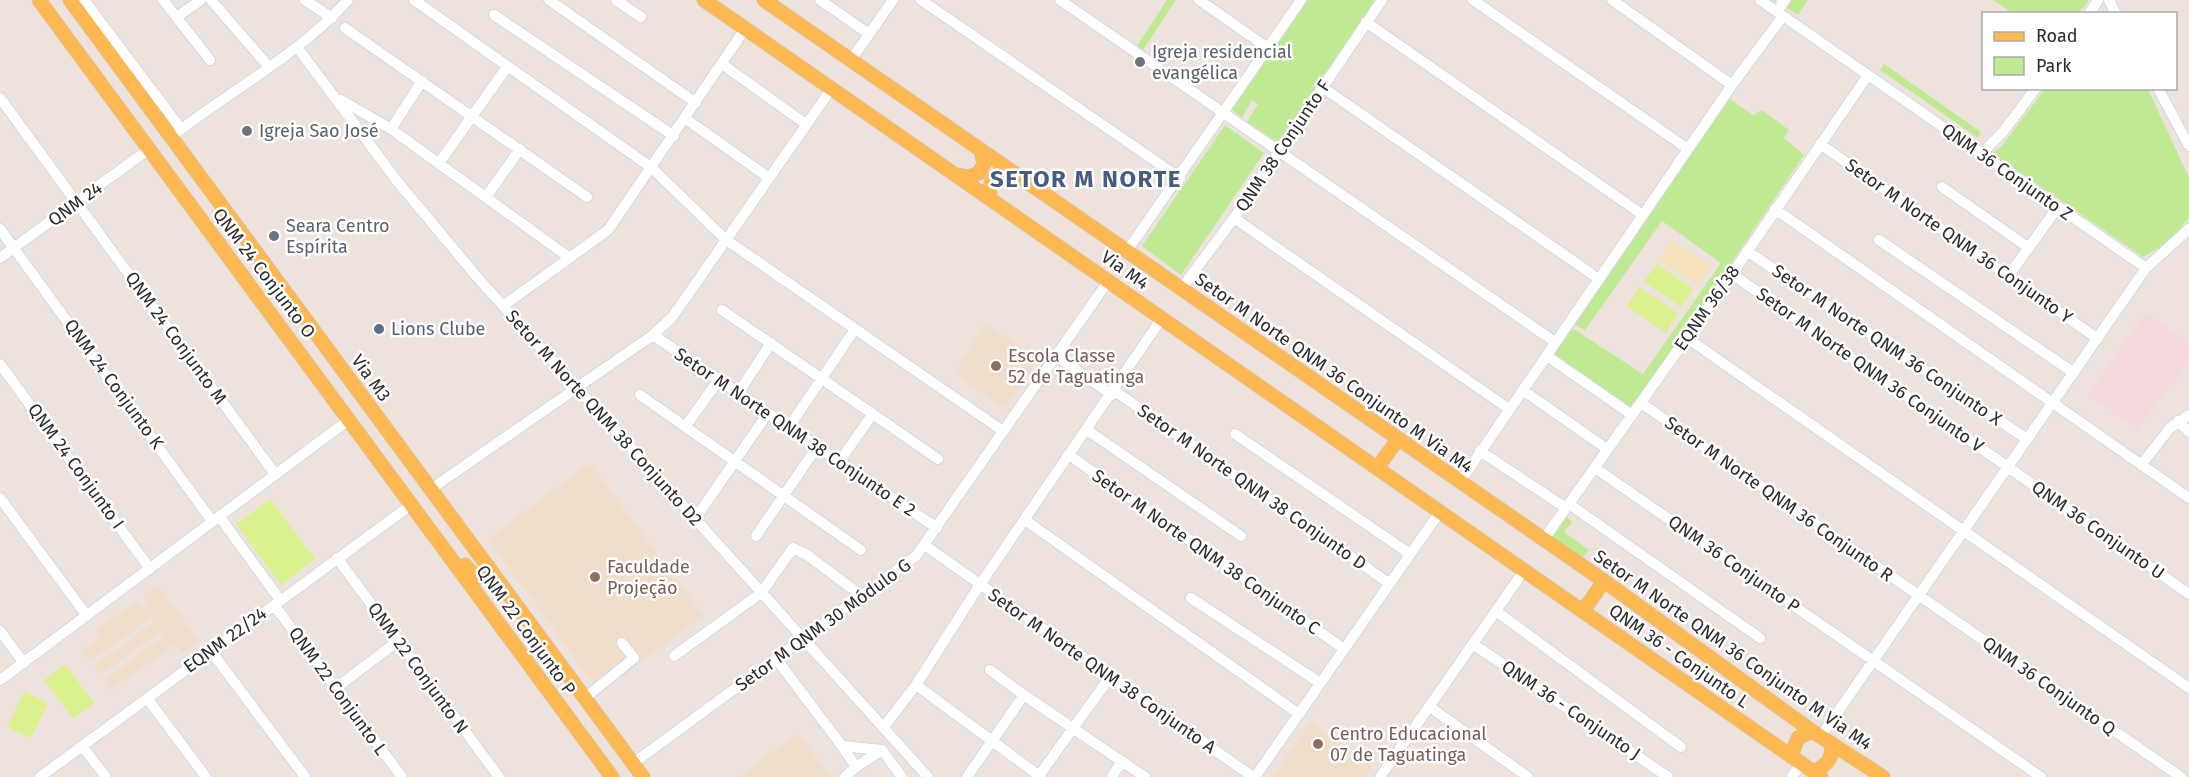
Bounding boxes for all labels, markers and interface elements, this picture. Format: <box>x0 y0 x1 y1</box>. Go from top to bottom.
legend <box>1982 12 2177 90</box>
text: Road <box>2036 25 2078 47</box>
place label: Igreja residencial evangélica <box>1152 41 1292 84</box>
marker: Igreja residencial evangélica <box>1133 55 1147 69</box>
text: Park <box>2036 55 2072 77</box>
street label: QNM 38 Conjunto F <box>1231 76 1335 216</box>
street label: QNM 36 Conjunto Z <box>1937 119 2077 225</box>
place label: Igreja Sao José <box>259 120 379 142</box>
marker: Igreja Sao José <box>240 124 254 138</box>
street label: Setor M Norte QNM 36 Conjunto Y <box>1841 154 2077 328</box>
district label: SETOR M NORTE <box>990 165 1182 193</box>
street label: QNM 24 <box>44 177 107 231</box>
street label: QNM 24 Conjunto O <box>208 204 320 342</box>
place label: Seara Centro Espírita <box>286 215 390 258</box>
marker: Seara Centro Espírita <box>267 229 281 243</box>
street label: Via M4 <box>1097 246 1153 294</box>
street label: Setor M Norte QNM 36 Conjunto X <box>1768 260 2006 430</box>
street label: EQNM 36/38 <box>1670 261 1744 355</box>
street label: QNM 24 Conjunto M <box>120 267 232 409</box>
street label: Setor M Norte QNM 36 Conjunto M Via M4 <box>1191 268 1478 478</box>
street label: Setor M Norte QNM 36 Conjunto V <box>1752 283 1988 457</box>
street label: Setor M Norte QNM 38 Conjunto D2 <box>501 305 707 531</box>
street label: QNM 24 Conjunto K <box>59 315 169 454</box>
place label: Lions Clube <box>391 318 485 340</box>
marker: Lions Clube <box>372 322 386 336</box>
street label: Setor M Norte QNM 38 Conjunto E 2 <box>670 343 920 521</box>
place label: Escola Classe 52 de Taguatinga <box>1008 345 1144 388</box>
street label: Via M3 <box>347 350 395 406</box>
marker: Escola Classe 52 de Taguatinga <box>989 359 1003 373</box>
street label: QNM 24 Conjunto I <box>23 399 129 533</box>
street label: Setor M Norte QNM 38 Conjunto D <box>1133 399 1371 575</box>
street label: Setor M Norte QNM 36 Conjunto R <box>1661 412 1897 587</box>
street label: Setor M Norte QNM 38 Conjunto C <box>1088 465 1324 639</box>
street label: QNM 36 Conjunto U <box>2027 476 2169 584</box>
street label: QNM 36 Conjunto P <box>1664 510 1804 618</box>
street label: Setor M Norte QNM 36 Conjunto M Via M4 <box>1590 545 1877 755</box>
street label: Setor M QNM 30 Módulo G <box>731 554 915 696</box>
place label: Faculdade Projeção <box>607 556 690 599</box>
street label: QNM 22 Conjunto P <box>472 561 580 699</box>
marker: Faculdade Projeção <box>588 570 602 584</box>
street label: Setor M Norte QNM 38 Conjunto A <box>984 584 1221 759</box>
street label: QNM 22 Conjunto N <box>363 598 473 738</box>
street label: QNM 36 - Conjunto L <box>1605 599 1753 713</box>
street label: EQNM 22/24 <box>179 602 271 678</box>
street label: QNM 22 Conjunto L <box>284 622 392 760</box>
street label: QNM 36 Conjunto Q <box>1978 632 2120 740</box>
street label: QNM 36 - Conjunto J <box>1497 655 1645 765</box>
place label: Centro Educacional 07 de Taguatinga <box>1330 723 1487 766</box>
marker: Centro Educacional 07 de Taguatinga <box>1311 737 1325 751</box>

